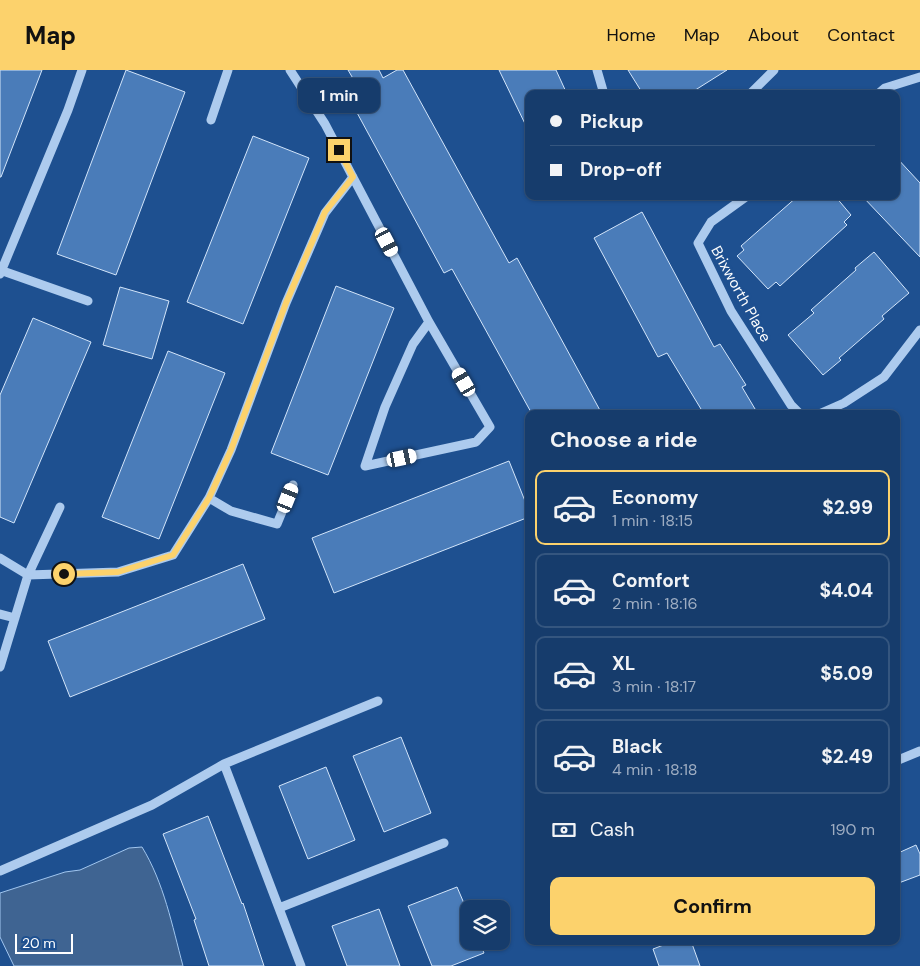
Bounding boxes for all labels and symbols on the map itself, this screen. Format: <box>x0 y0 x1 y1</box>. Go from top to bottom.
callout: 1 min <box>298 78 380 112</box>
route end <box>328 139 350 161</box>
car <box>373 225 400 259</box>
street label: Brixworth Place <box>706 242 776 346</box>
car <box>450 365 477 399</box>
car <box>385 448 418 468</box>
car <box>275 481 300 515</box>
route start <box>53 563 75 585</box>
scale bar <box>15 931 72 954</box>

